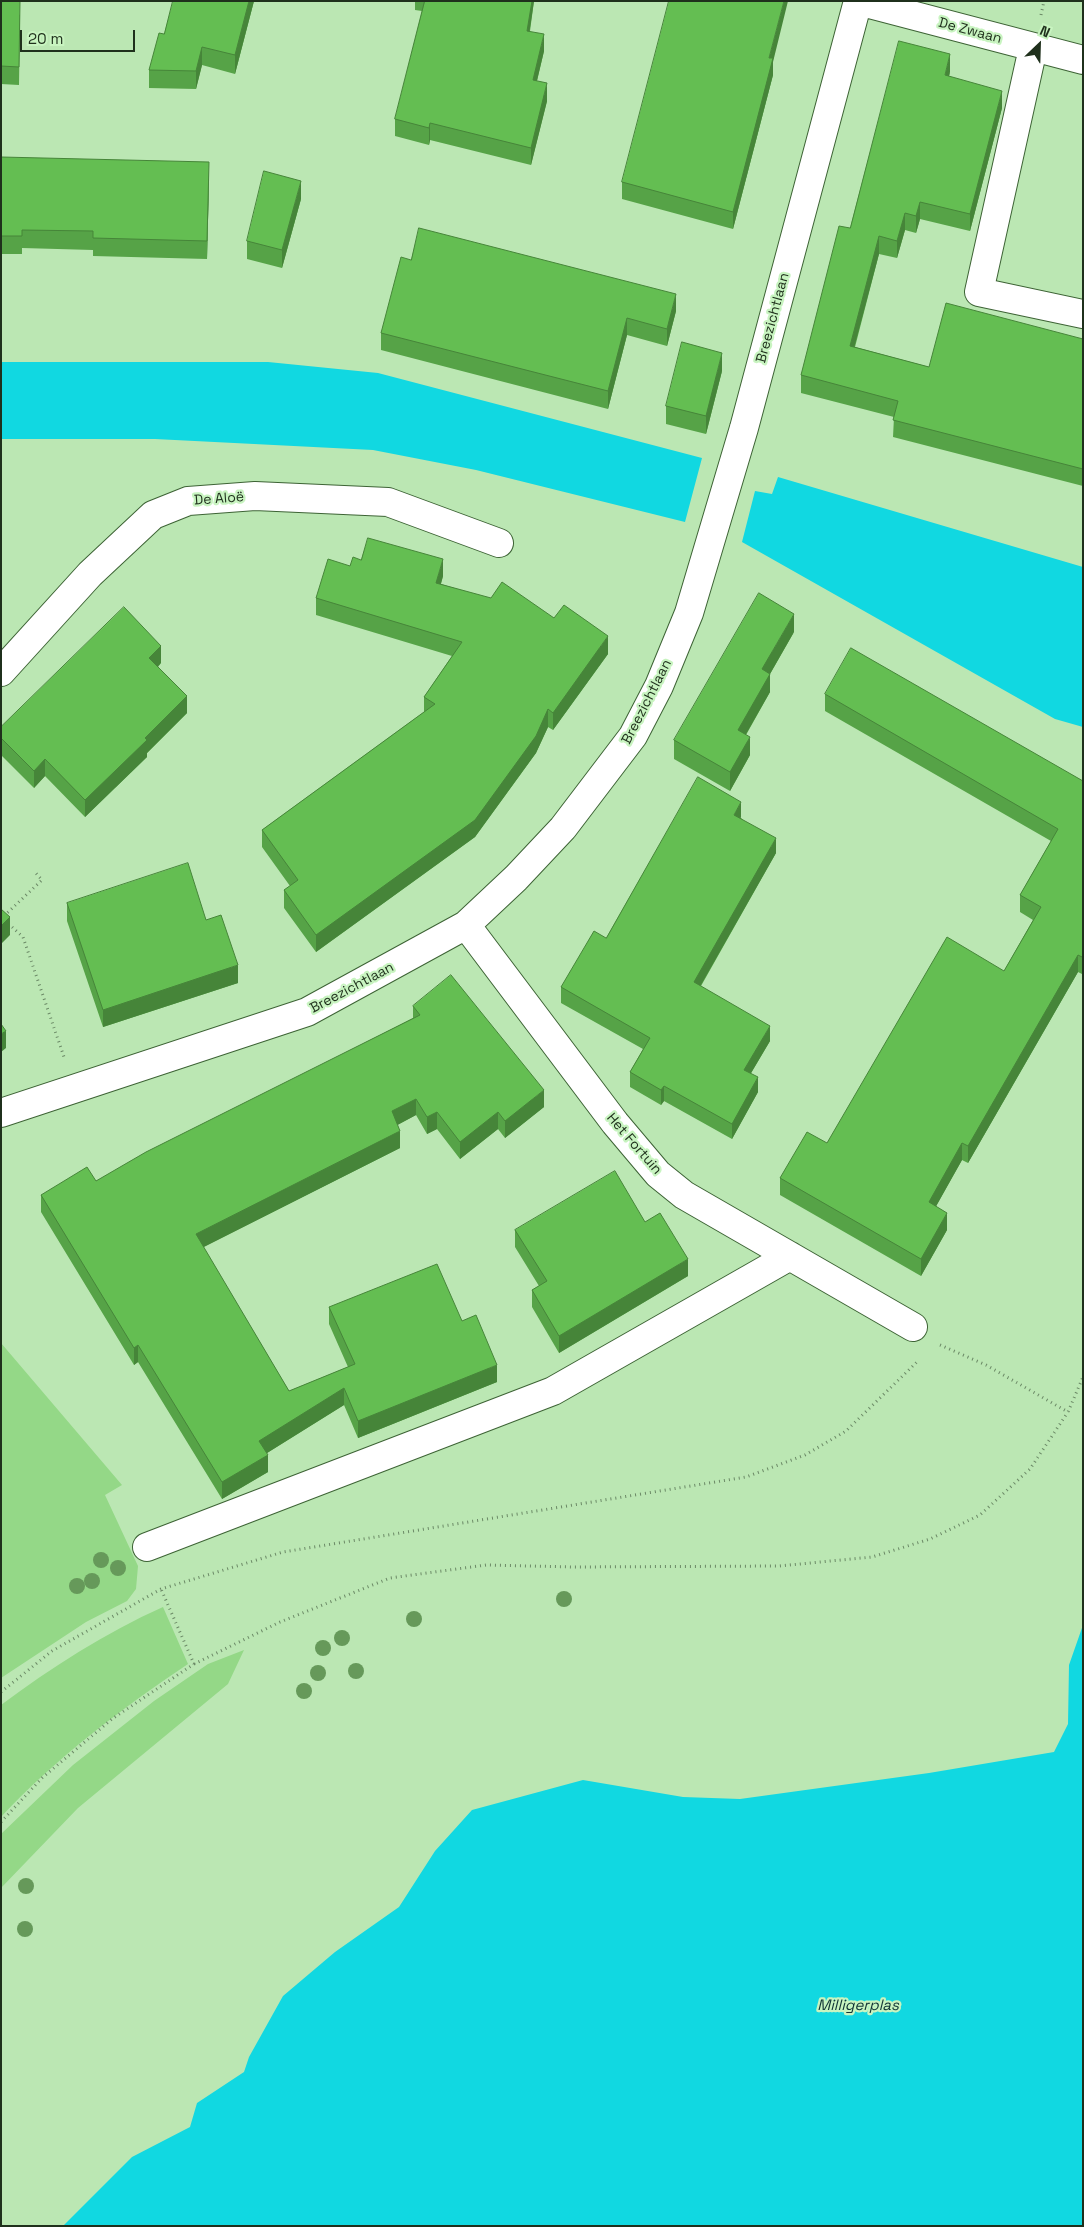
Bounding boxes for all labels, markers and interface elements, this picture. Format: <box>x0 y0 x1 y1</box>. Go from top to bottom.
street label: De Zwaan <box>936 14 1004 48</box>
scale bar <box>22 20 138 52</box>
north arrow <box>1014 20 1064 70</box>
text: N <box>1037 21 1053 41</box>
text: 20 m <box>28 29 63 48</box>
street label: Breezichtlaan <box>753 271 793 365</box>
street label: De Aloë <box>193 489 245 509</box>
street label: Breezichtlaan <box>618 657 676 747</box>
street label: Breezichtlaan <box>307 959 397 1017</box>
street label: Het Fortuin <box>603 1110 665 1178</box>
water label: Milligerplas <box>817 1997 899 2015</box>

